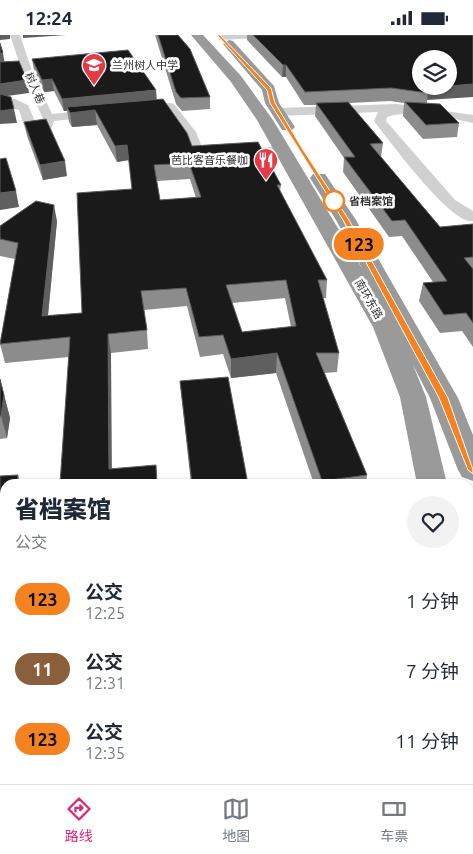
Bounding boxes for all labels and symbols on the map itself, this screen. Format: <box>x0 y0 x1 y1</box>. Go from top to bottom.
school or university icon: 兰州树人中学 <box>81 52 107 86</box>
place label: 兰州树人中学 <box>112 59 178 71</box>
street label: 树人巷 <box>23 70 47 106</box>
restaurant icon: 芭比客音乐餐咖 <box>253 147 279 181</box>
place label: 芭比客音乐餐咖 <box>171 154 248 166</box>
marker: 省档案馆 <box>323 190 345 212</box>
place label: 省档案馆 <box>349 195 393 207</box>
line badge: 123 <box>330 228 388 260</box>
street label: 南环东路 <box>353 277 385 321</box>

